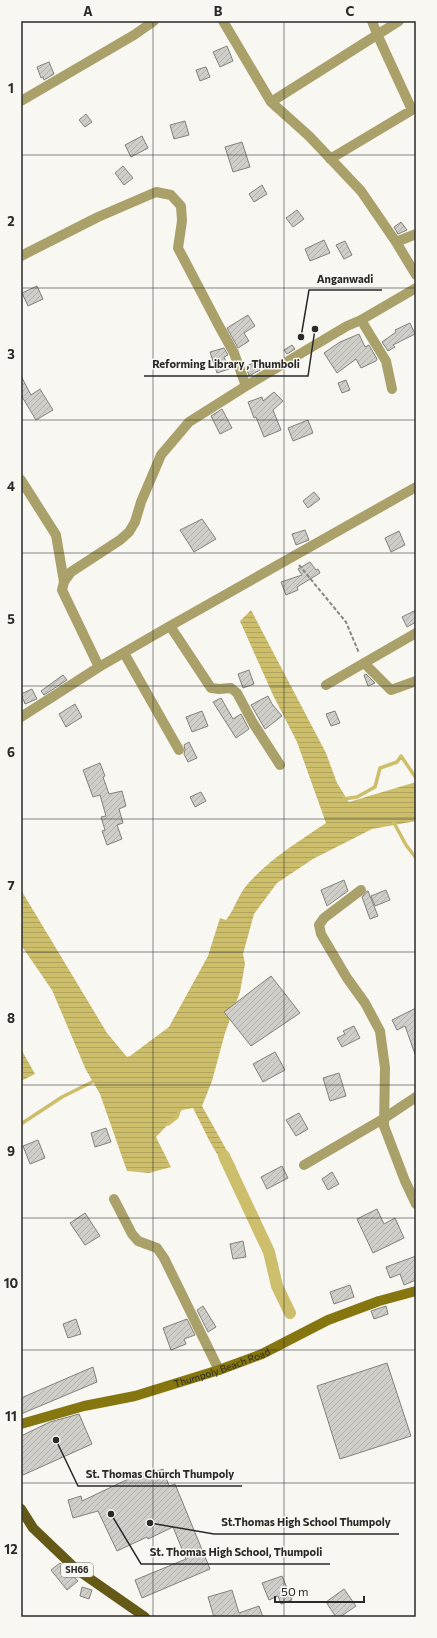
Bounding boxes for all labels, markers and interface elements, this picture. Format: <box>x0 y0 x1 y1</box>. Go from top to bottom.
text: A <box>83 3 93 19</box>
text: B <box>214 3 223 19</box>
text: C <box>346 3 355 19</box>
text: 1 <box>8 80 14 96</box>
text: 2 <box>7 213 15 229</box>
callout: Anganwadi <box>309 267 382 290</box>
text: Anganwadi <box>317 272 373 285</box>
text: 3 <box>7 346 15 362</box>
callout: Reforming Library , Thumboli <box>144 353 308 376</box>
text: Reforming Library , Thumboli <box>152 357 300 370</box>
text: 4 <box>7 478 15 494</box>
text: 5 <box>7 611 15 627</box>
text: 6 <box>7 744 15 760</box>
text: 7 <box>7 877 15 893</box>
text: 8 <box>7 1010 15 1026</box>
text: 9 <box>7 1143 15 1159</box>
text: 10 <box>4 1275 19 1291</box>
street label: Thumpoly Beach Road <box>172 1345 272 1390</box>
text: 11 <box>5 1408 17 1424</box>
callout: St. Thomas Church Thumpoly <box>78 1463 242 1486</box>
text: St. Thomas Church Thumpoly <box>86 1467 234 1480</box>
callout: St.Thomas High School Thumpoly <box>214 1511 399 1534</box>
text: St.Thomas High School Thumpoly <box>221 1515 391 1528</box>
text: 12 <box>4 1541 18 1557</box>
callout: St. Thomas High School, Thumpoli <box>141 1541 330 1564</box>
text: St. Thomas High School, Thumpoli <box>150 1545 322 1558</box>
road number: SH66 <box>61 1563 93 1577</box>
scale bar <box>275 1578 364 1604</box>
text: 50 m <box>281 1584 309 1598</box>

